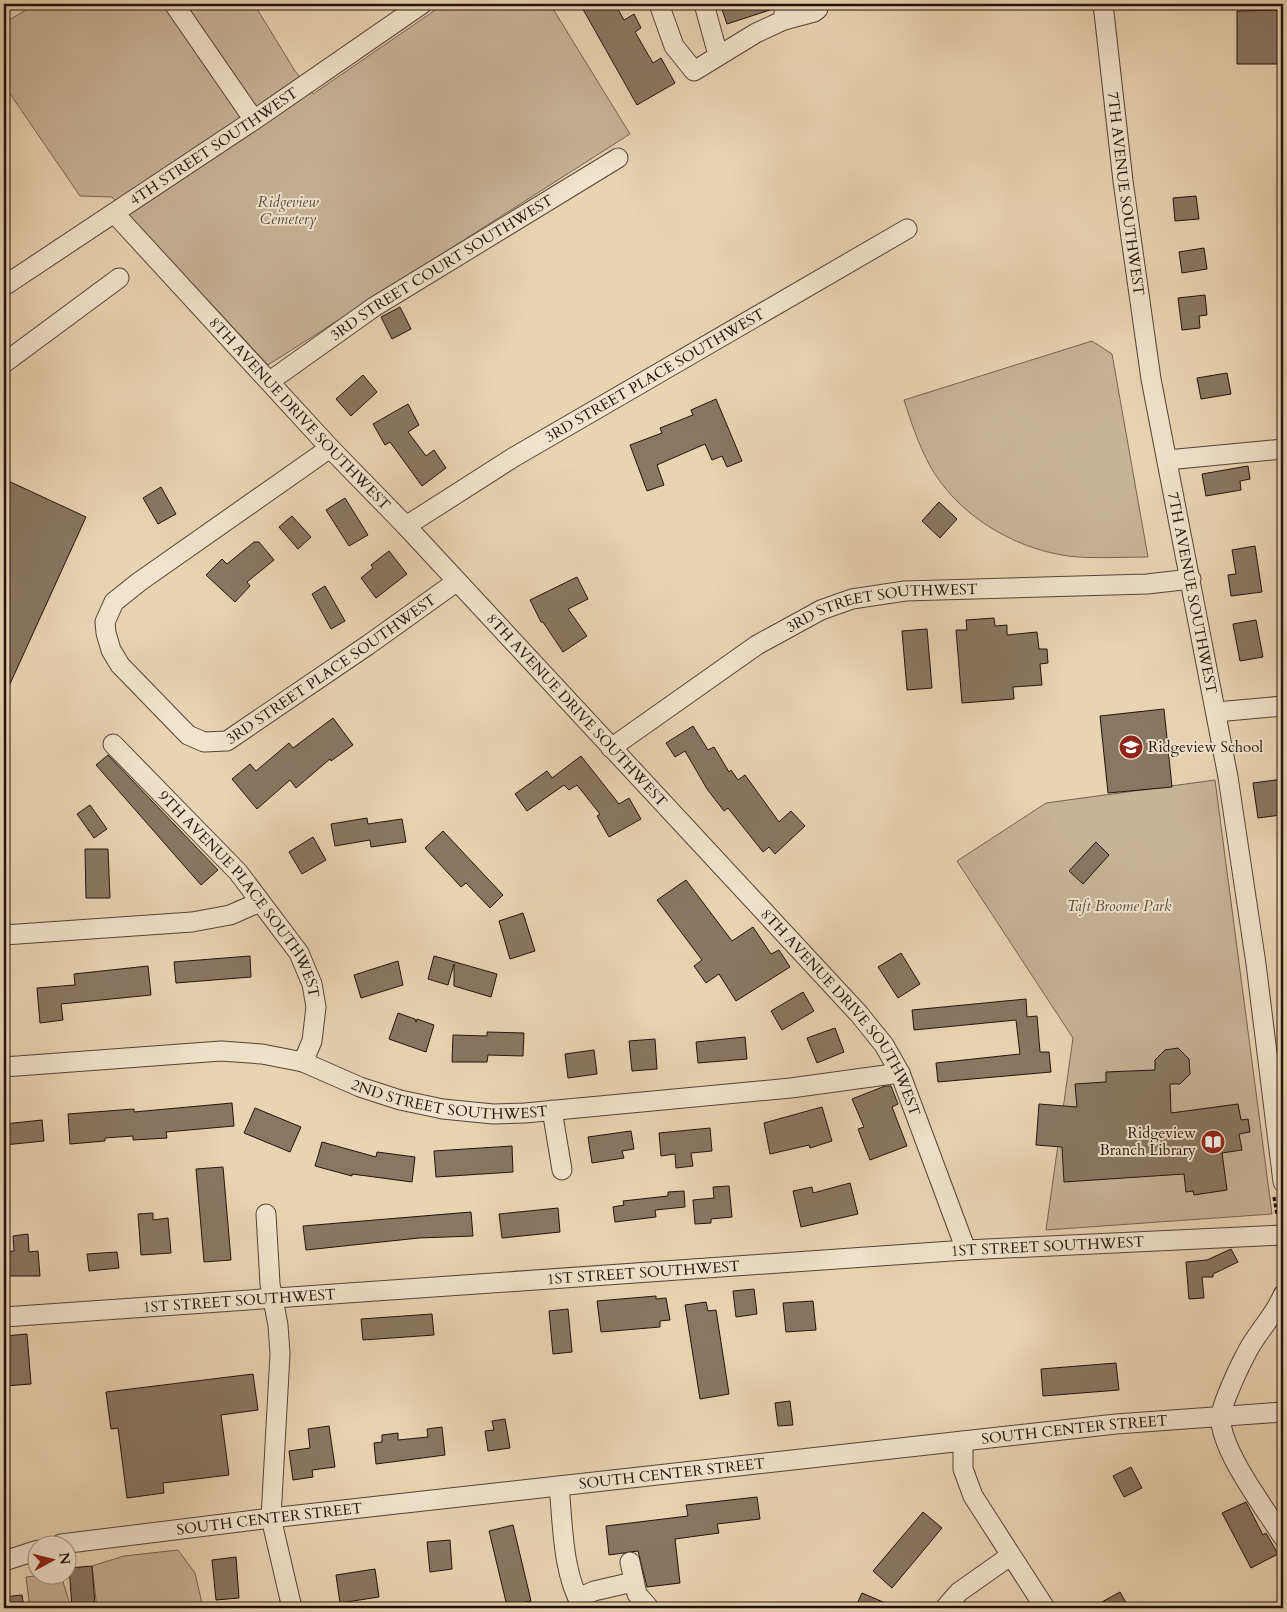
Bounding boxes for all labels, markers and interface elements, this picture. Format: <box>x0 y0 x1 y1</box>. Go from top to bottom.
street label: 4TH STREET SOUTHWEST <box>126 83 302 210</box>
street label: 7TH AVENUE SOUTHWEST <box>1103 91 1149 297</box>
street label: 3RD STREET COURT SOUTHWEST <box>326 190 557 345</box>
park label: Ridgeview Cemetery <box>257 192 319 229</box>
street label: 3RD STREET PLACE SOUTHWEST <box>541 304 768 447</box>
street label: 8TH AVENUE DRIVE SOUTHWEST <box>205 313 395 514</box>
street label: 7TH AVENUE SOUTHWEST <box>1163 490 1222 696</box>
street label: 3RD STREET SOUTHWEST <box>783 579 978 637</box>
street label: 3RD STREET PLACE SOUTHWEST <box>222 590 440 749</box>
street label: 8TH AVENUE DRIVE SOUTHWEST <box>482 609 672 811</box>
school or university icon: Ridgeview School <box>1118 734 1144 760</box>
place label: Ridgeview School <box>1148 737 1263 757</box>
street label: 9TH AVENUE PLACE SOUTHWEST <box>154 786 324 999</box>
park label: Taft Broome Park <box>1067 896 1172 916</box>
street label: 8TH AVENUE DRIVE SOUTHWEST <box>756 904 925 1119</box>
street label: 2ND STREET SOUTHWEST <box>348 1074 549 1124</box>
place label: Ridgeview Branch Library <box>1100 1123 1196 1160</box>
library icon: Ridgeview Branch Library <box>1200 1129 1226 1155</box>
street label: 1ST STREET SOUTHWEST <box>950 1232 1145 1261</box>
street label: 1ST STREET SOUTHWEST <box>546 1256 741 1289</box>
street label: 1ST STREET SOUTHWEST <box>142 1284 337 1317</box>
street label: SOUTH CENTER STREET <box>980 1410 1168 1449</box>
street label: SOUTH CENTER STREET <box>578 1453 766 1494</box>
street label: SOUTH CENTER STREET <box>175 1498 363 1540</box>
north arrow <box>28 1534 78 1584</box>
text: N <box>54 1551 75 1566</box>

